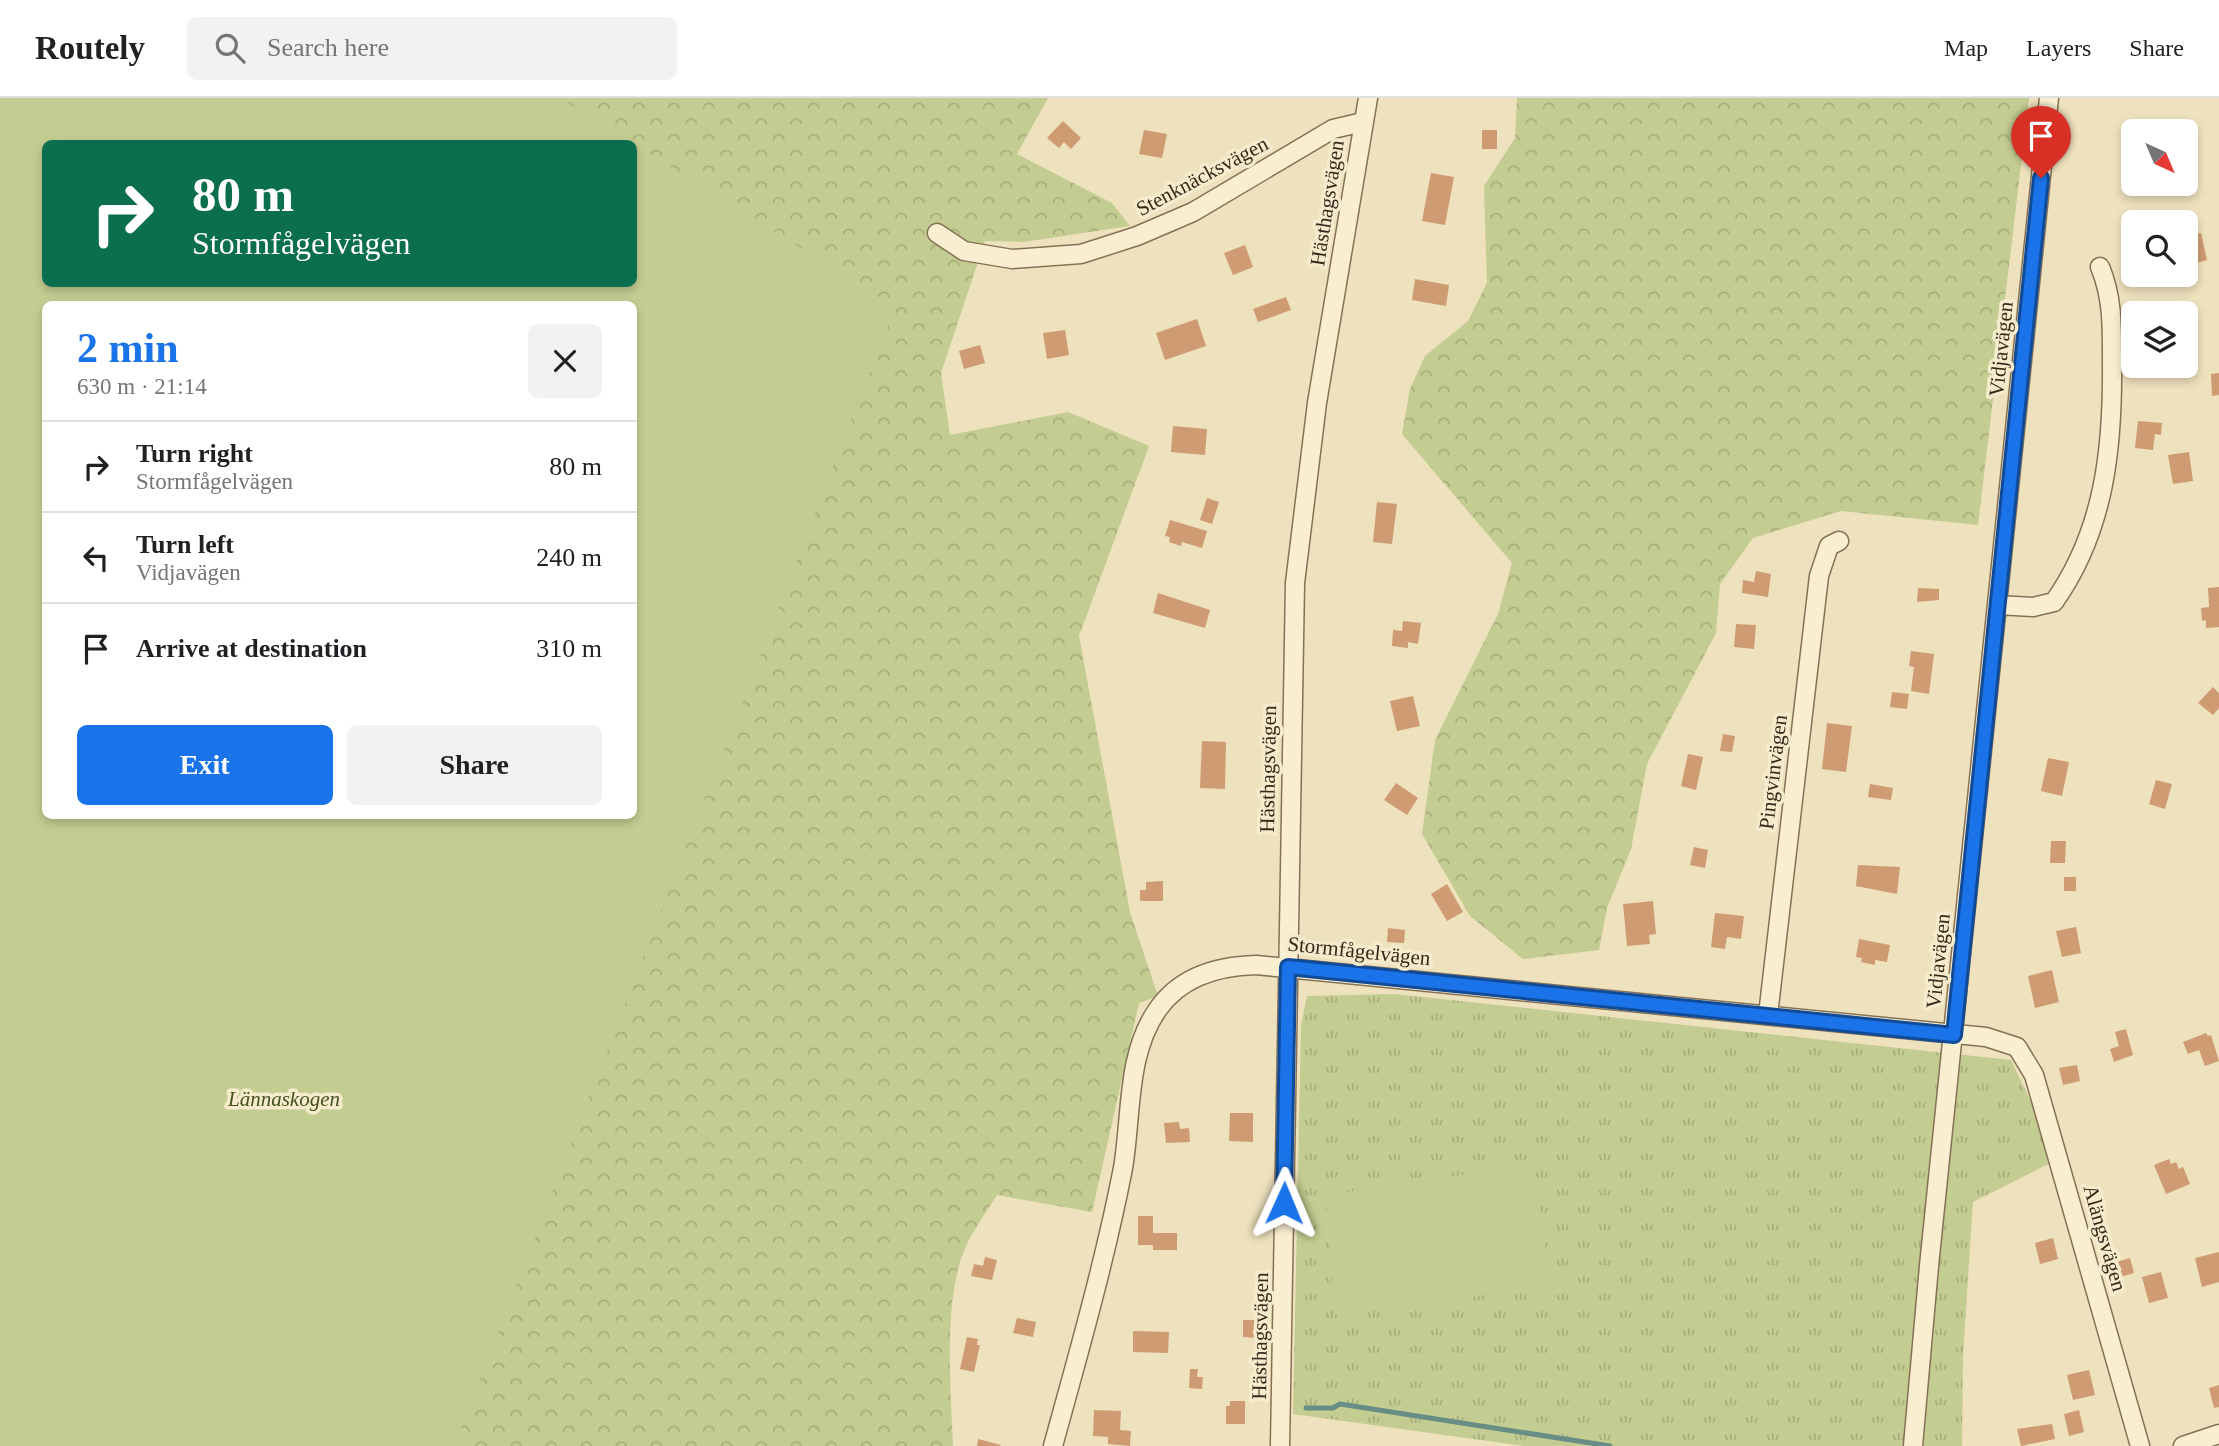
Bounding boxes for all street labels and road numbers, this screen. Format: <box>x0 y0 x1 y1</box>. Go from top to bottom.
street label: Stenknäcksvägen <box>1132 131 1272 221</box>
street label: Hästhagsvägen <box>1305 138 1349 268</box>
street label: Vidjavägen <box>1984 300 2018 398</box>
street label: Hästhagsvägen <box>1255 705 1281 833</box>
street label: Pingvinvägen <box>1754 713 1792 831</box>
street label: Vidjavägen <box>1921 912 1955 1010</box>
street label: Stormfågelvägen <box>1286 932 1432 970</box>
street label: Alängsvägen <box>2078 1182 2132 1294</box>
street label: Hästhagsvägen <box>1247 1272 1273 1400</box>

